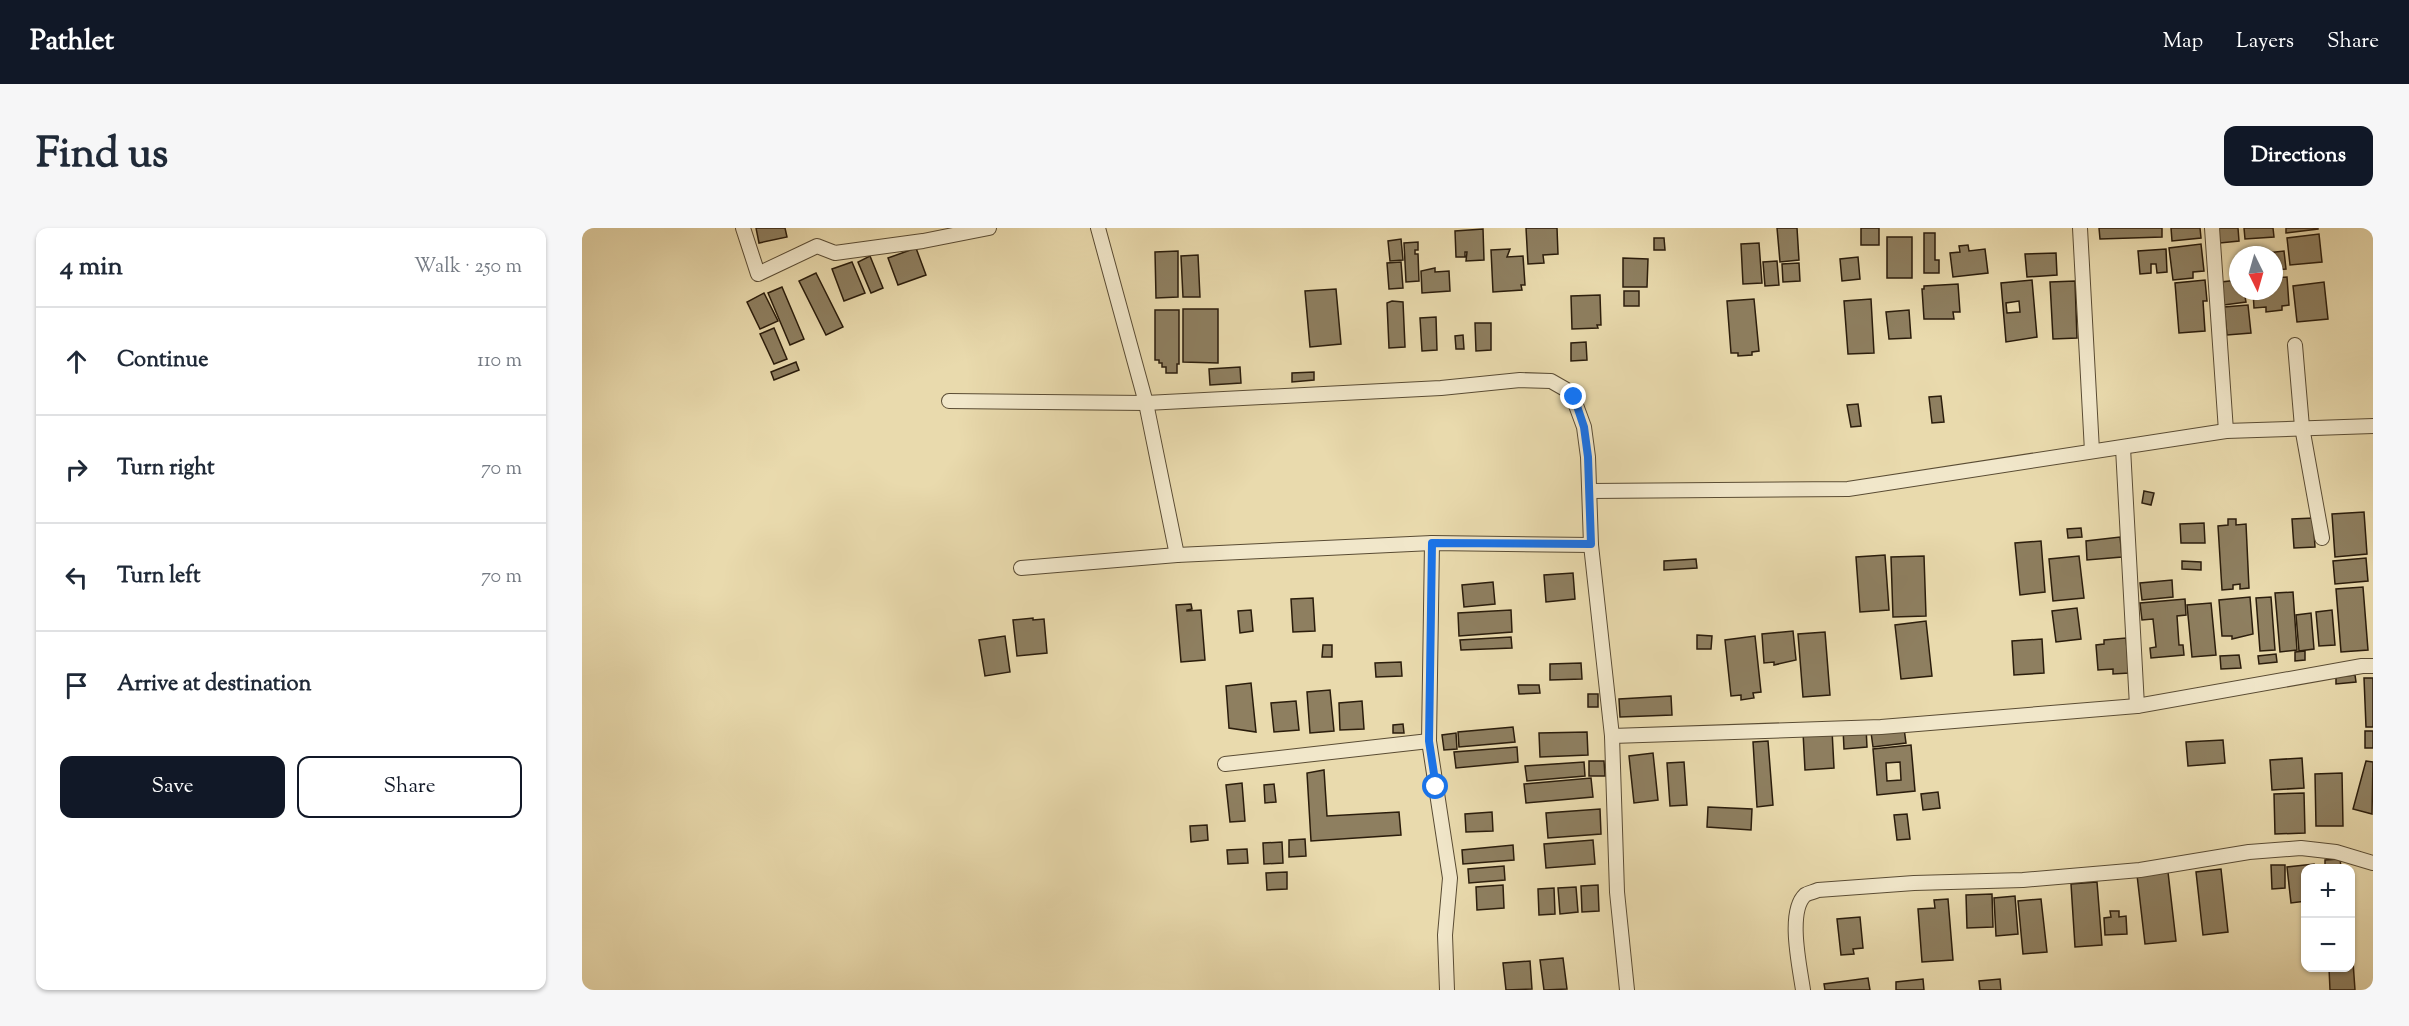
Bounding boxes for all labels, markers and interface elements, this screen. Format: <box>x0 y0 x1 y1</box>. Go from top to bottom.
text: Pathlet <box>30 22 114 62</box>
text: Map <box>2163 27 2203 57</box>
text: Layers <box>2236 27 2294 57</box>
text: Share <box>2327 27 2379 57</box>
text: Find us <box>36 126 168 186</box>
button: Directions <box>2224 126 2373 186</box>
north arrow <box>2229 246 2283 300</box>
text: 4 min <box>60 249 123 286</box>
text: Walk · 250 m <box>414 253 522 282</box>
icon: ahead <box>60 345 93 378</box>
text: Continue <box>117 345 208 377</box>
text: 110 m <box>477 347 522 376</box>
route end <box>1560 383 1586 409</box>
icon: right <box>60 453 93 486</box>
text: Turn right <box>117 453 214 485</box>
text: 70 m <box>481 455 522 484</box>
icon: left <box>60 561 93 594</box>
text: Turn left <box>117 561 200 593</box>
text: 70 m <box>481 563 522 592</box>
icon: arrive <box>60 669 93 702</box>
text: Arrive at destination <box>117 669 312 701</box>
button: Save <box>60 756 285 818</box>
button: Share <box>297 756 522 818</box>
route start <box>1422 773 1448 799</box>
map controls <box>2301 864 2355 972</box>
button: + <box>2301 864 2355 918</box>
button: − <box>2301 918 2355 972</box>

